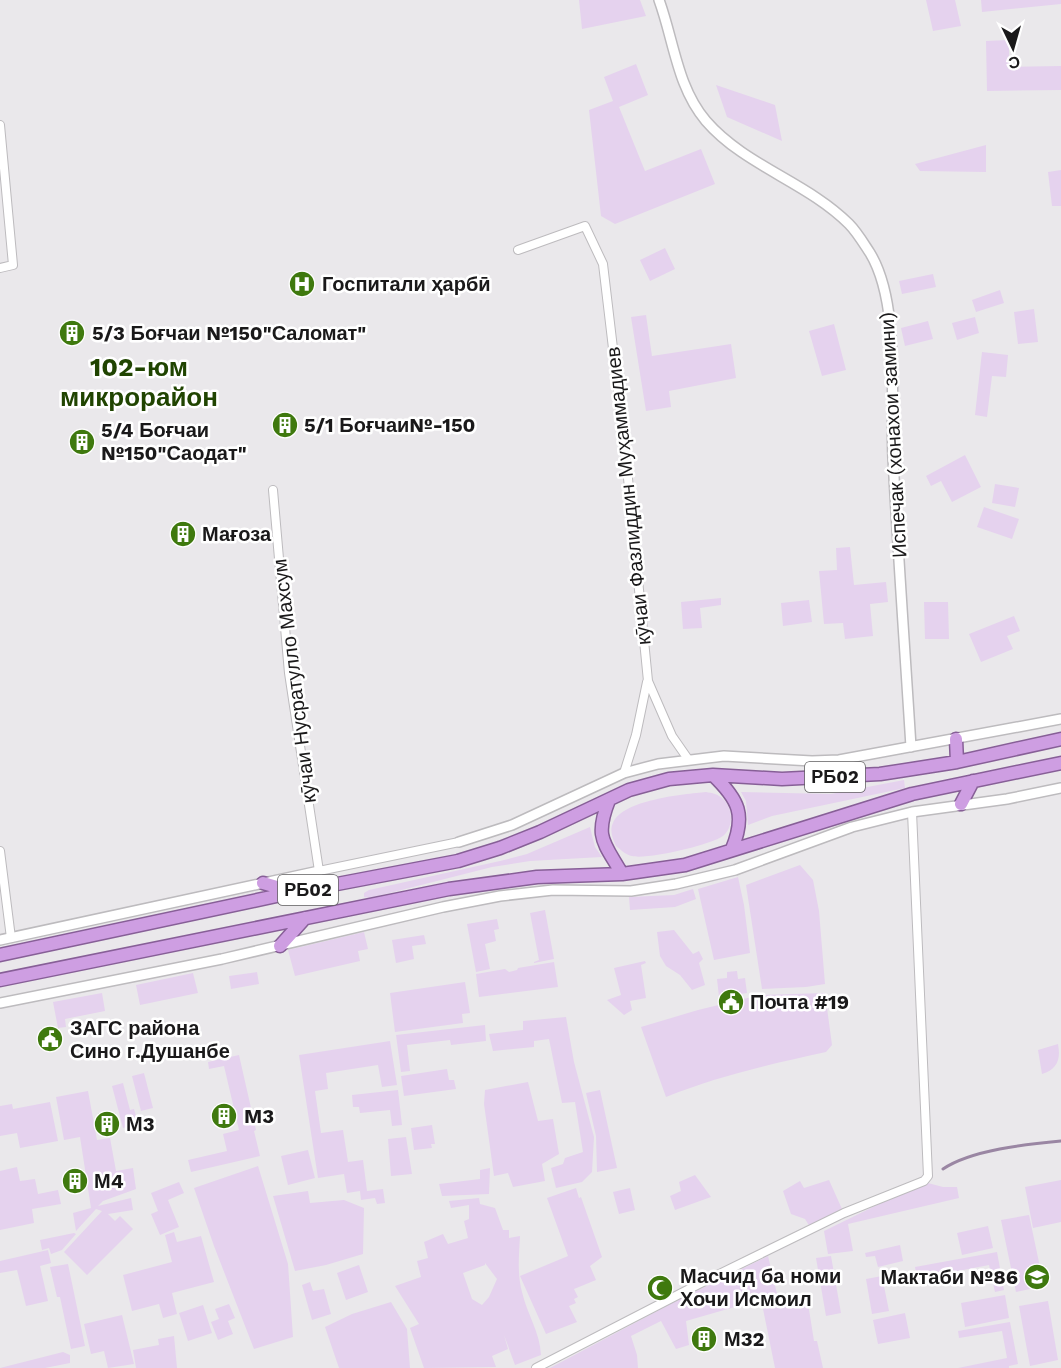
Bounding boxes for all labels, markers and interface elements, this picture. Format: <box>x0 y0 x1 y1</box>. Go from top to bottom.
north arrow <box>983 18 1043 78</box>
text: С <box>1007 52 1021 72</box>
hospital icon: Госпитали ҳарбӣ <box>287 269 317 299</box>
place label: Госпитали ҳарбӣ <box>322 272 491 296</box>
street label: Испечак (хонахои замини) <box>875 311 911 559</box>
building icon: 5/3 Боғчаи №150"Саломат" <box>57 318 87 348</box>
place label: 5/3 Боғчаи №150"Саломат" <box>92 321 366 345</box>
street label: кӯчаи Фазлиддин Муҳаммадиев <box>600 346 656 646</box>
district label: 102-юм микрорайон <box>60 352 218 412</box>
building icon: 5/1 Боғчаи№-150 <box>270 410 300 440</box>
place label: 5/1 Боғчаи№-150 <box>304 413 476 437</box>
place label: 5/4 Боғчаи №150"Саодат" <box>101 418 247 465</box>
building icon: 5/4 Боғчаи №150"Саодат" <box>67 427 97 457</box>
building icon: Мағоза <box>168 519 198 549</box>
place label: Мағоза <box>202 522 272 546</box>
street label: кӯчаи Нусратулло Махсум <box>267 557 321 805</box>
road number: РБ02 <box>805 762 865 792</box>
road number: РБ02 <box>278 875 338 905</box>
public building icon: Почта #19 <box>716 987 746 1017</box>
place label: Почта #19 <box>750 990 849 1014</box>
place label: ЗАГС района Сино г.Душанбе <box>70 1016 230 1063</box>
public building icon: ЗАГС района Сино г.Душанбе <box>35 1024 65 1054</box>
building icon: M3 <box>209 1101 239 1131</box>
place label: M3 <box>244 1104 274 1128</box>
building icon: М3 <box>92 1109 122 1139</box>
place label: М3 <box>126 1112 155 1136</box>
building icon: М4 <box>60 1166 90 1196</box>
place label: М4 <box>94 1169 124 1193</box>
school or university icon: Мактаби №86 <box>1022 1262 1052 1292</box>
place label: Масчид ба номи Хочи Исмоил <box>680 1264 841 1311</box>
place label: Мактаби №86 <box>881 1265 1018 1289</box>
mosque icon: Масчид ба номи Хочи Исмоил <box>645 1273 675 1303</box>
building icon: М32 <box>689 1324 719 1354</box>
place label: М32 <box>724 1327 765 1351</box>

